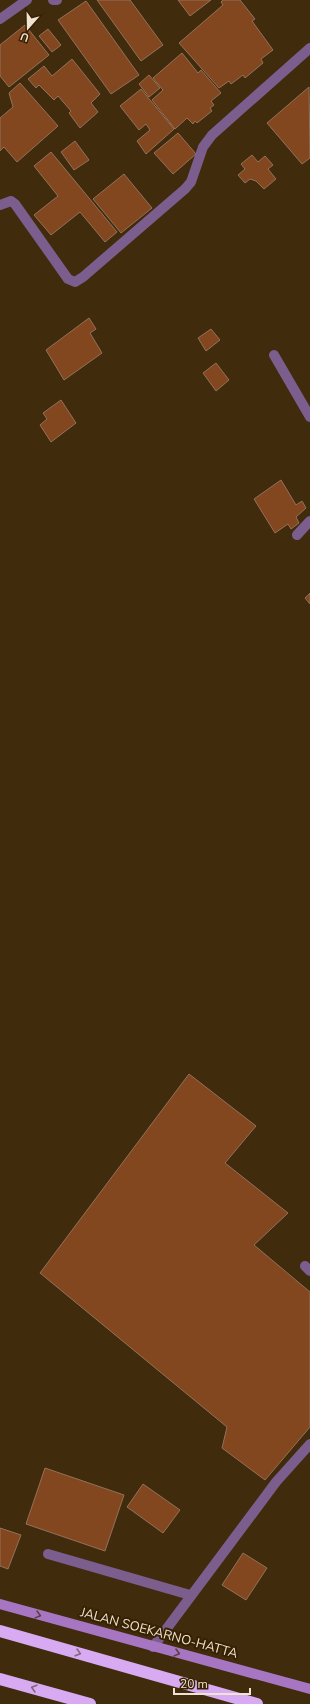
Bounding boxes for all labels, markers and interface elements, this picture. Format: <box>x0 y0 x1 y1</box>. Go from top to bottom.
north arrow <box>8 8 48 48</box>
text: U <box>18 28 31 45</box>
street label: JALAN SOEKARNO-HATTA <box>77 1603 240 1663</box>
one-way arrow <box>34 1610 41 1619</box>
one-way arrow <box>74 1648 81 1657</box>
one-way arrow <box>173 1648 180 1657</box>
scale bar <box>174 1670 250 1696</box>
text: 20 m <box>180 1676 208 1692</box>
one-way arrow <box>31 1684 38 1693</box>

